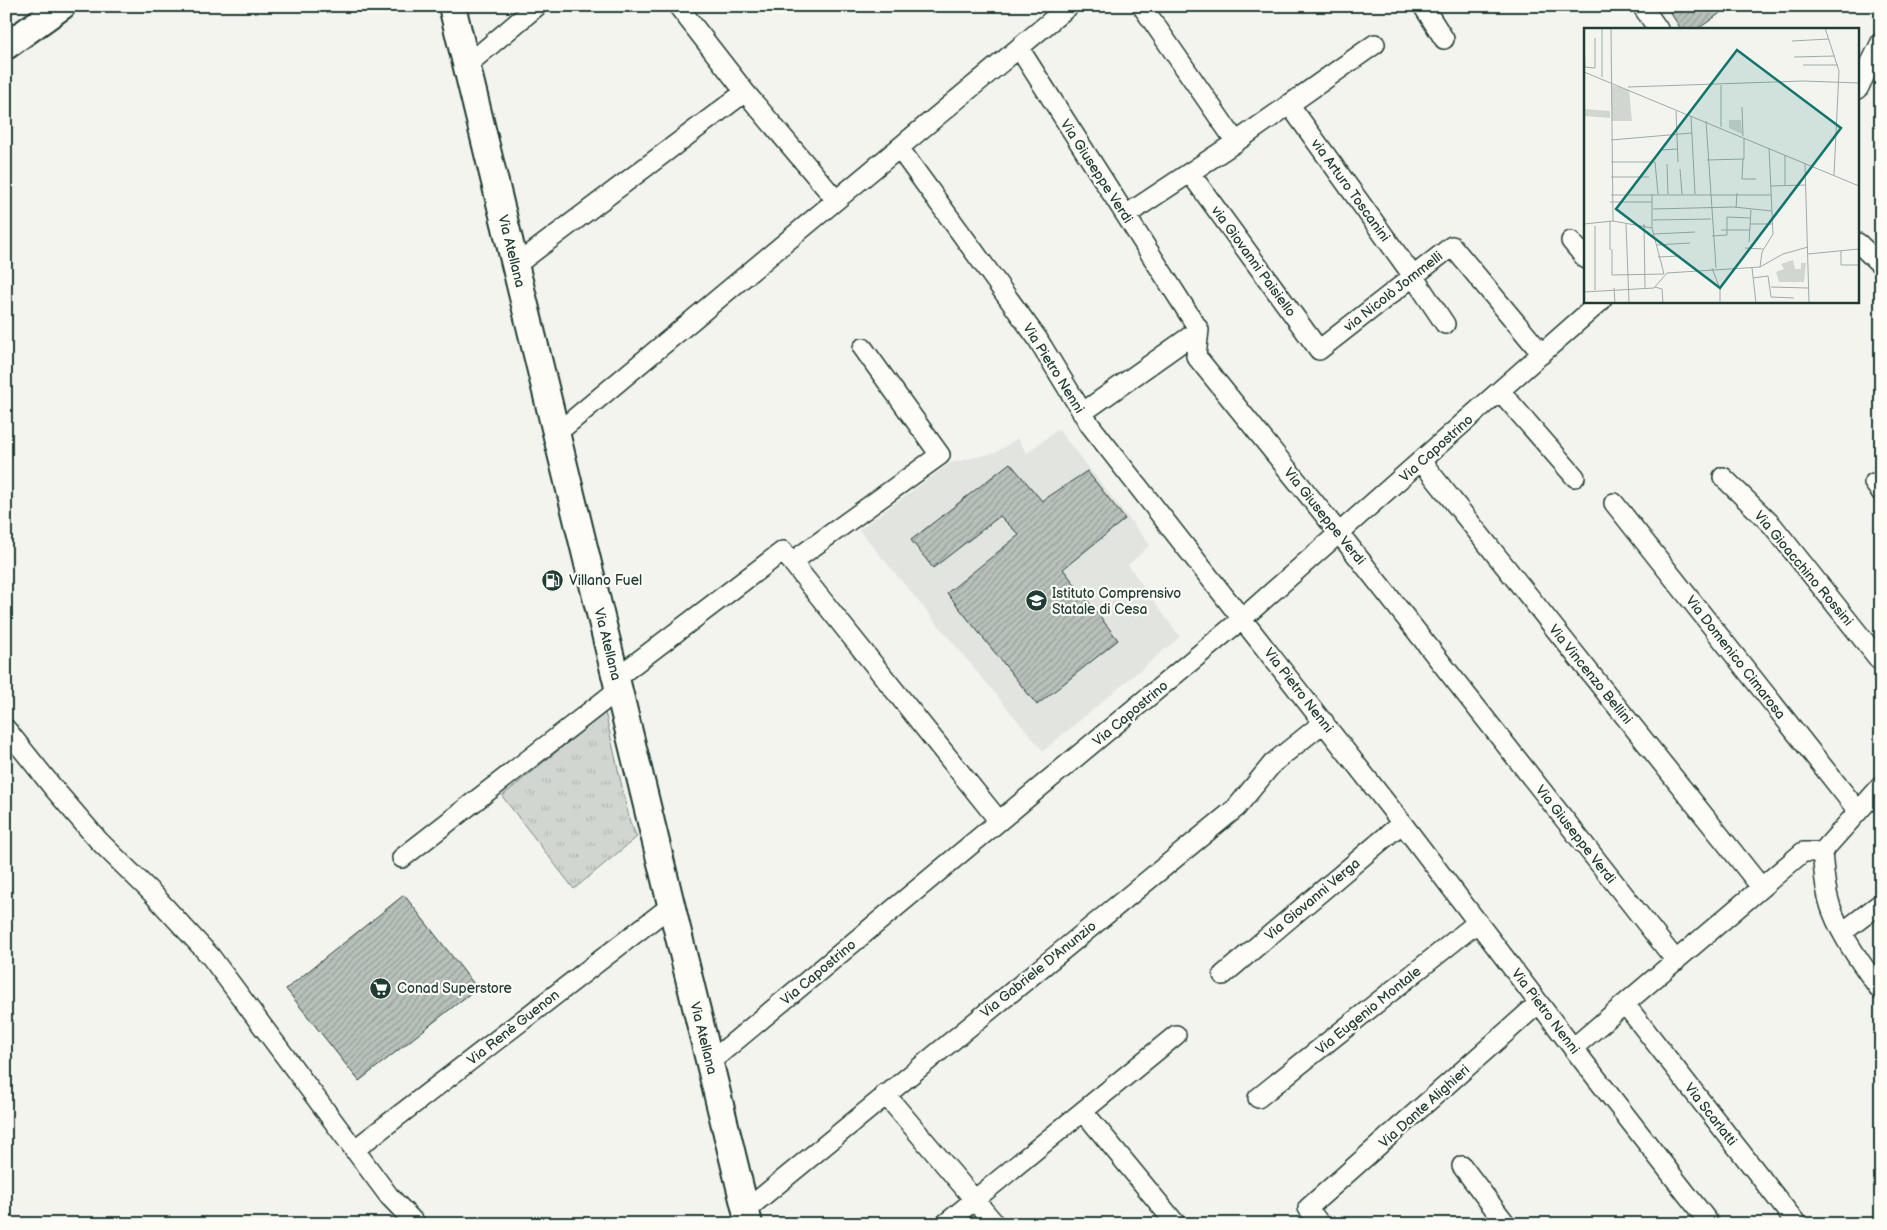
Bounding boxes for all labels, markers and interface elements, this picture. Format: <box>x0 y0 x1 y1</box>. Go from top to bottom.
inset map <box>1584 28 1860 302</box>
street label: Via Giuseppe Verdi <box>1057 116 1136 226</box>
street label: via Arturo Toscanini <box>1307 135 1394 245</box>
street label: via Giovanni Paisiello <box>1207 202 1300 320</box>
street label: Via Atellana <box>494 213 529 289</box>
street label: via Nicolò Jommelli <box>1340 248 1446 336</box>
street label: Via Pietro Nenni <box>1019 320 1088 416</box>
street label: Via Capostrino <box>1396 411 1477 486</box>
street label: Via Giuseppe Verdi <box>1280 464 1369 568</box>
street label: Via Gioacchino Rossini <box>1750 507 1857 629</box>
fuel station icon: Villano Fuel <box>541 568 565 592</box>
place label: Villano Fuel <box>569 572 642 589</box>
place label: Istituto Comprensivo Statale di Cesa <box>1052 585 1181 618</box>
school or university icon: Istituto Comprensivo Statale di Cesa <box>1024 589 1048 613</box>
street label: Via Domenico Cimarosa <box>1682 592 1789 723</box>
street label: Via Atellana <box>590 606 625 682</box>
street label: Via Vincenzo Bellini <box>1545 621 1636 728</box>
street label: Via Pietro Nenni <box>1260 645 1337 736</box>
street label: Via Capostrino <box>1089 677 1171 750</box>
street label: Via Giuseppe Verdi <box>1532 782 1619 887</box>
street label: Via Giovanni Verga <box>1261 855 1363 944</box>
street label: Via Gabriele D'Anunzio <box>977 917 1100 1021</box>
street label: Via Capostrino <box>777 936 859 1009</box>
street label: Via Eugenio Montale <box>1312 963 1424 1058</box>
street label: Via Pietro Nenni <box>1508 965 1583 1057</box>
supermarket icon: Conad Superstore <box>369 976 393 1000</box>
place label: Conad Superstore <box>397 980 512 997</box>
street label: Via Renè Guenon <box>464 986 563 1069</box>
street label: Via Atellana <box>686 1000 721 1076</box>
street label: Via Dante Alighieri <box>1376 1061 1473 1152</box>
street label: Via Scarlatti <box>1681 1079 1740 1149</box>

